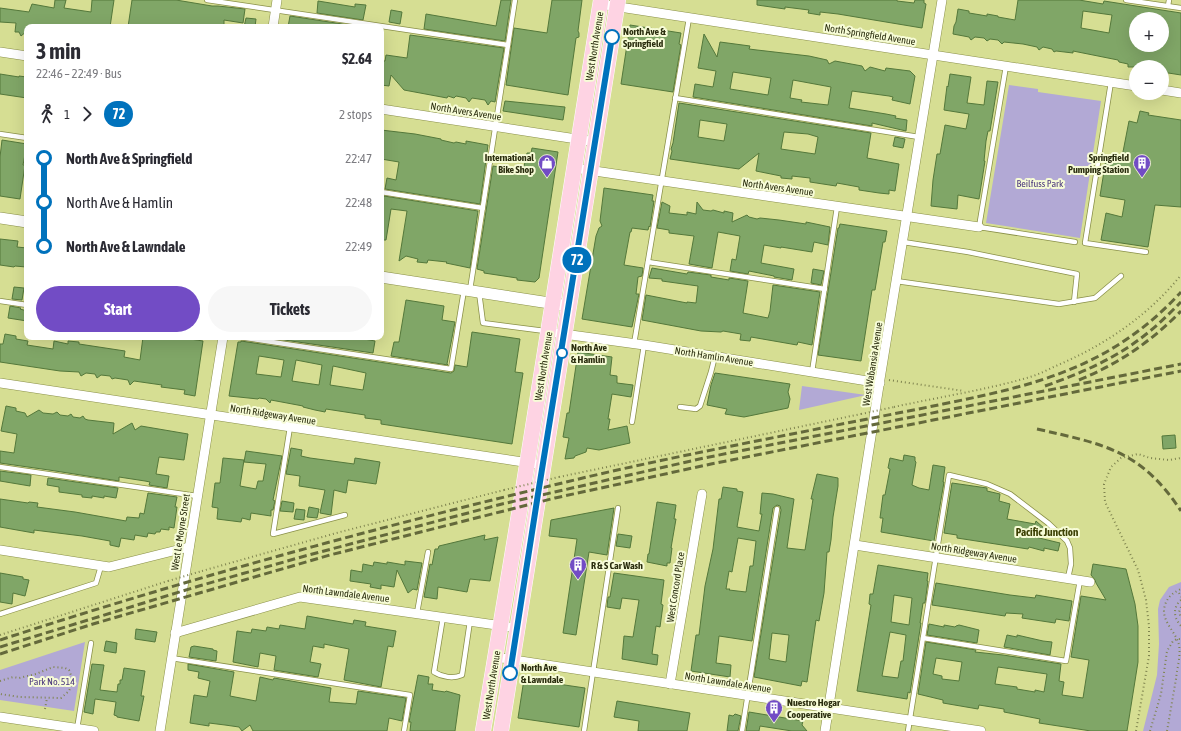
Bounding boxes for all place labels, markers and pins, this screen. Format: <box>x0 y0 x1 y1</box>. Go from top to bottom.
place label: North Ave & Springfield <box>623 26 666 49</box>
marker: North Ave & Springfield <box>604 29 620 45</box>
place label: International Bike Shop <box>485 152 534 175</box>
place label: Springfield Pumping Station <box>1068 152 1129 175</box>
shop icon: International Bike Shop <box>537 153 557 178</box>
building icon: Springfield Pumping Station <box>1132 153 1152 178</box>
place label: North Ave & Hamlin <box>571 342 607 365</box>
marker: North Ave & Hamlin <box>556 347 568 359</box>
building icon: R & S Car Wash <box>568 555 588 580</box>
place label: R & S Car Wash <box>591 560 643 571</box>
place label: North Ave & Lawndale <box>521 662 564 685</box>
marker: North Ave & Lawndale <box>502 665 518 681</box>
place label: Nuestro Hogar Cooperative <box>787 697 841 720</box>
building icon: Nuestro Hogar Cooperative <box>764 698 784 723</box>

